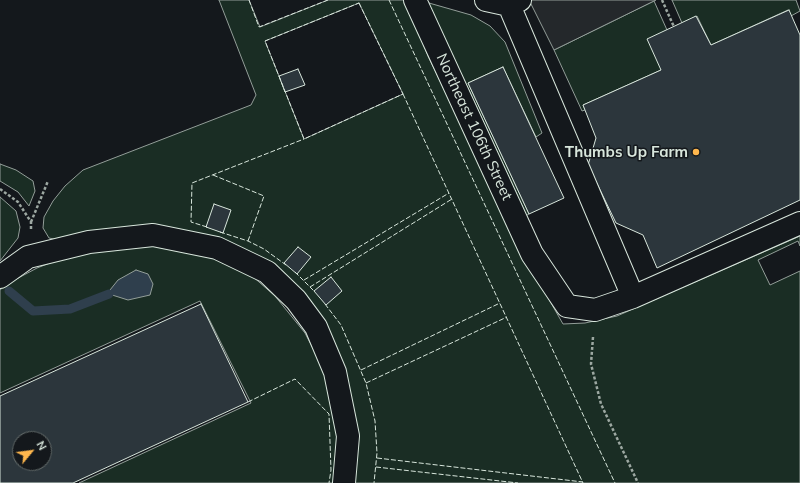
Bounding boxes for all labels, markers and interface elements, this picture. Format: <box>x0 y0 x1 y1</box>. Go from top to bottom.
street label: Northeast 106th Street <box>432 51 516 203</box>
place label: Thumbs Up Farm <box>565 143 688 161</box>
marker: Thumbs Up Farm <box>691 147 701 157</box>
north arrow <box>12 431 52 471</box>
text: N <box>33 439 50 453</box>

